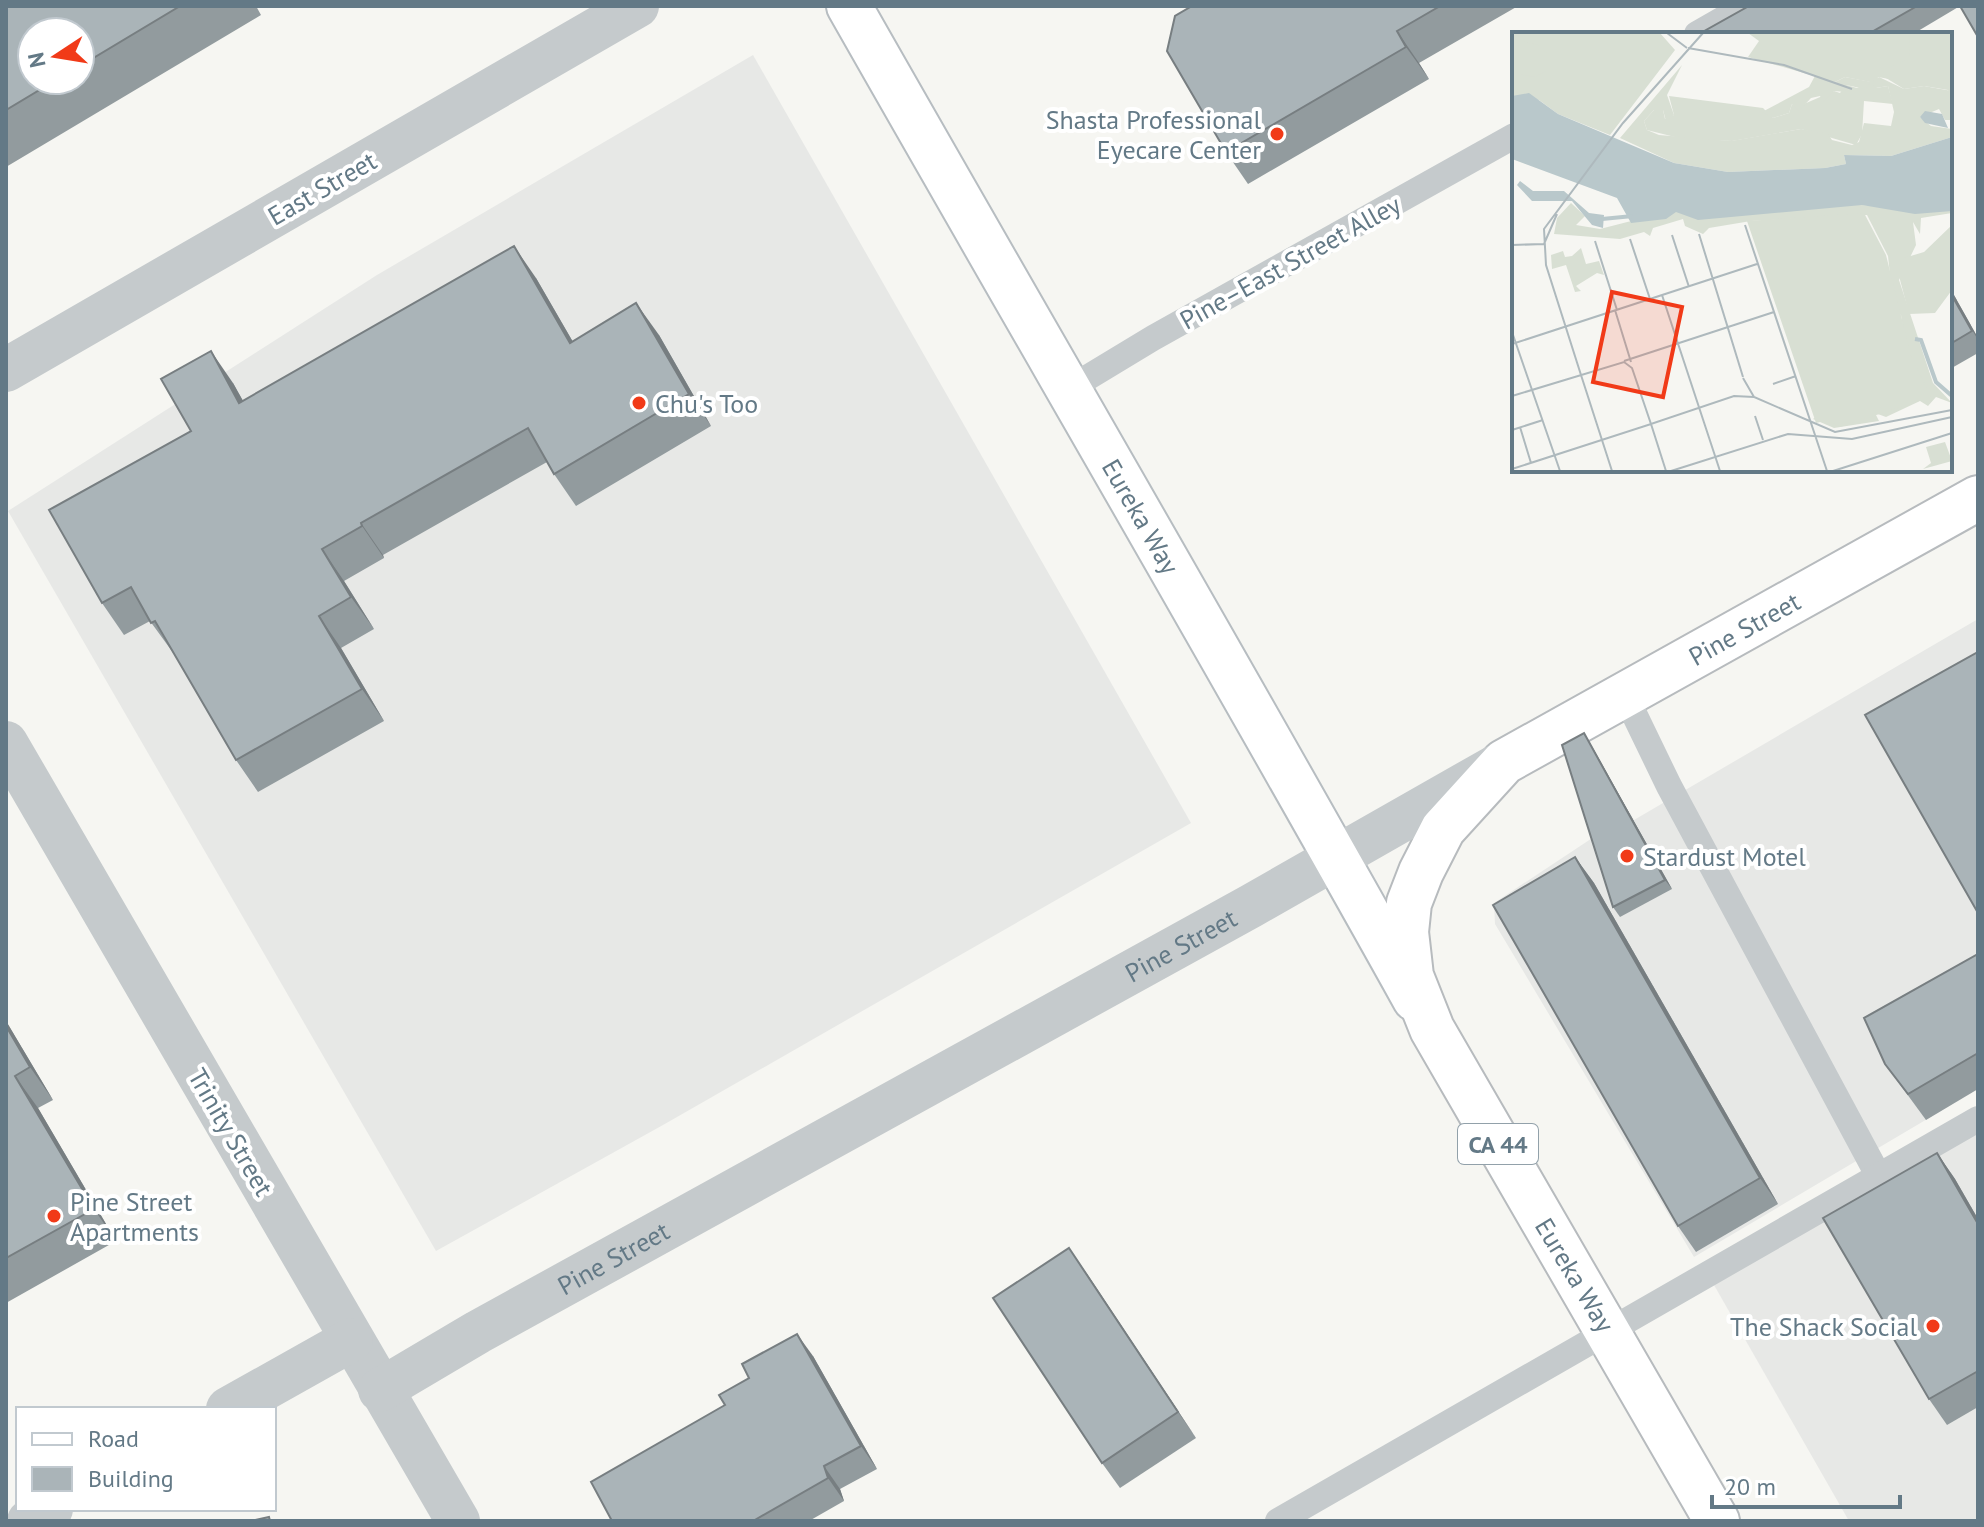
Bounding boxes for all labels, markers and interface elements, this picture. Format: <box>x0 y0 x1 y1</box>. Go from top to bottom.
north arrow <box>16 16 96 96</box>
inset map <box>1512 32 1952 472</box>
text: N <box>21 50 52 70</box>
place label: Shasta Professional Eyecare Center <box>1046 103 1261 166</box>
marker: Shasta Professional Eyecare Center <box>1268 125 1286 143</box>
street label: East Street <box>262 144 382 232</box>
street label: Pine–East Street Alley <box>1174 188 1406 336</box>
place label: Chu's Too <box>655 387 758 420</box>
marker: Chu's Too <box>630 394 648 412</box>
street label: Eureka Way <box>1095 453 1187 580</box>
street label: Pine Street <box>1683 584 1806 672</box>
place label: Stardust Motel <box>1643 840 1806 873</box>
marker: Stardust Motel <box>1618 847 1636 865</box>
street label: Pine Street <box>1119 901 1242 989</box>
street label: Trinity Street <box>181 1062 281 1202</box>
road number: CA 44 <box>1458 1124 1538 1164</box>
place label: Pine Street Apartments <box>70 1185 199 1248</box>
marker: Pine Street Apartments <box>45 1207 63 1225</box>
street label: Eureka Way <box>1528 1212 1622 1338</box>
street label: Pine Street <box>551 1214 675 1302</box>
place label: The Shack Social <box>1730 1310 1917 1343</box>
marker: The Shack Social <box>1924 1317 1942 1335</box>
legend <box>16 1407 276 1511</box>
text: Road <box>88 1423 139 1454</box>
scale bar <box>1712 1459 1900 1509</box>
text: Building <box>88 1463 174 1494</box>
text: 20 m <box>1724 1471 1776 1502</box>

